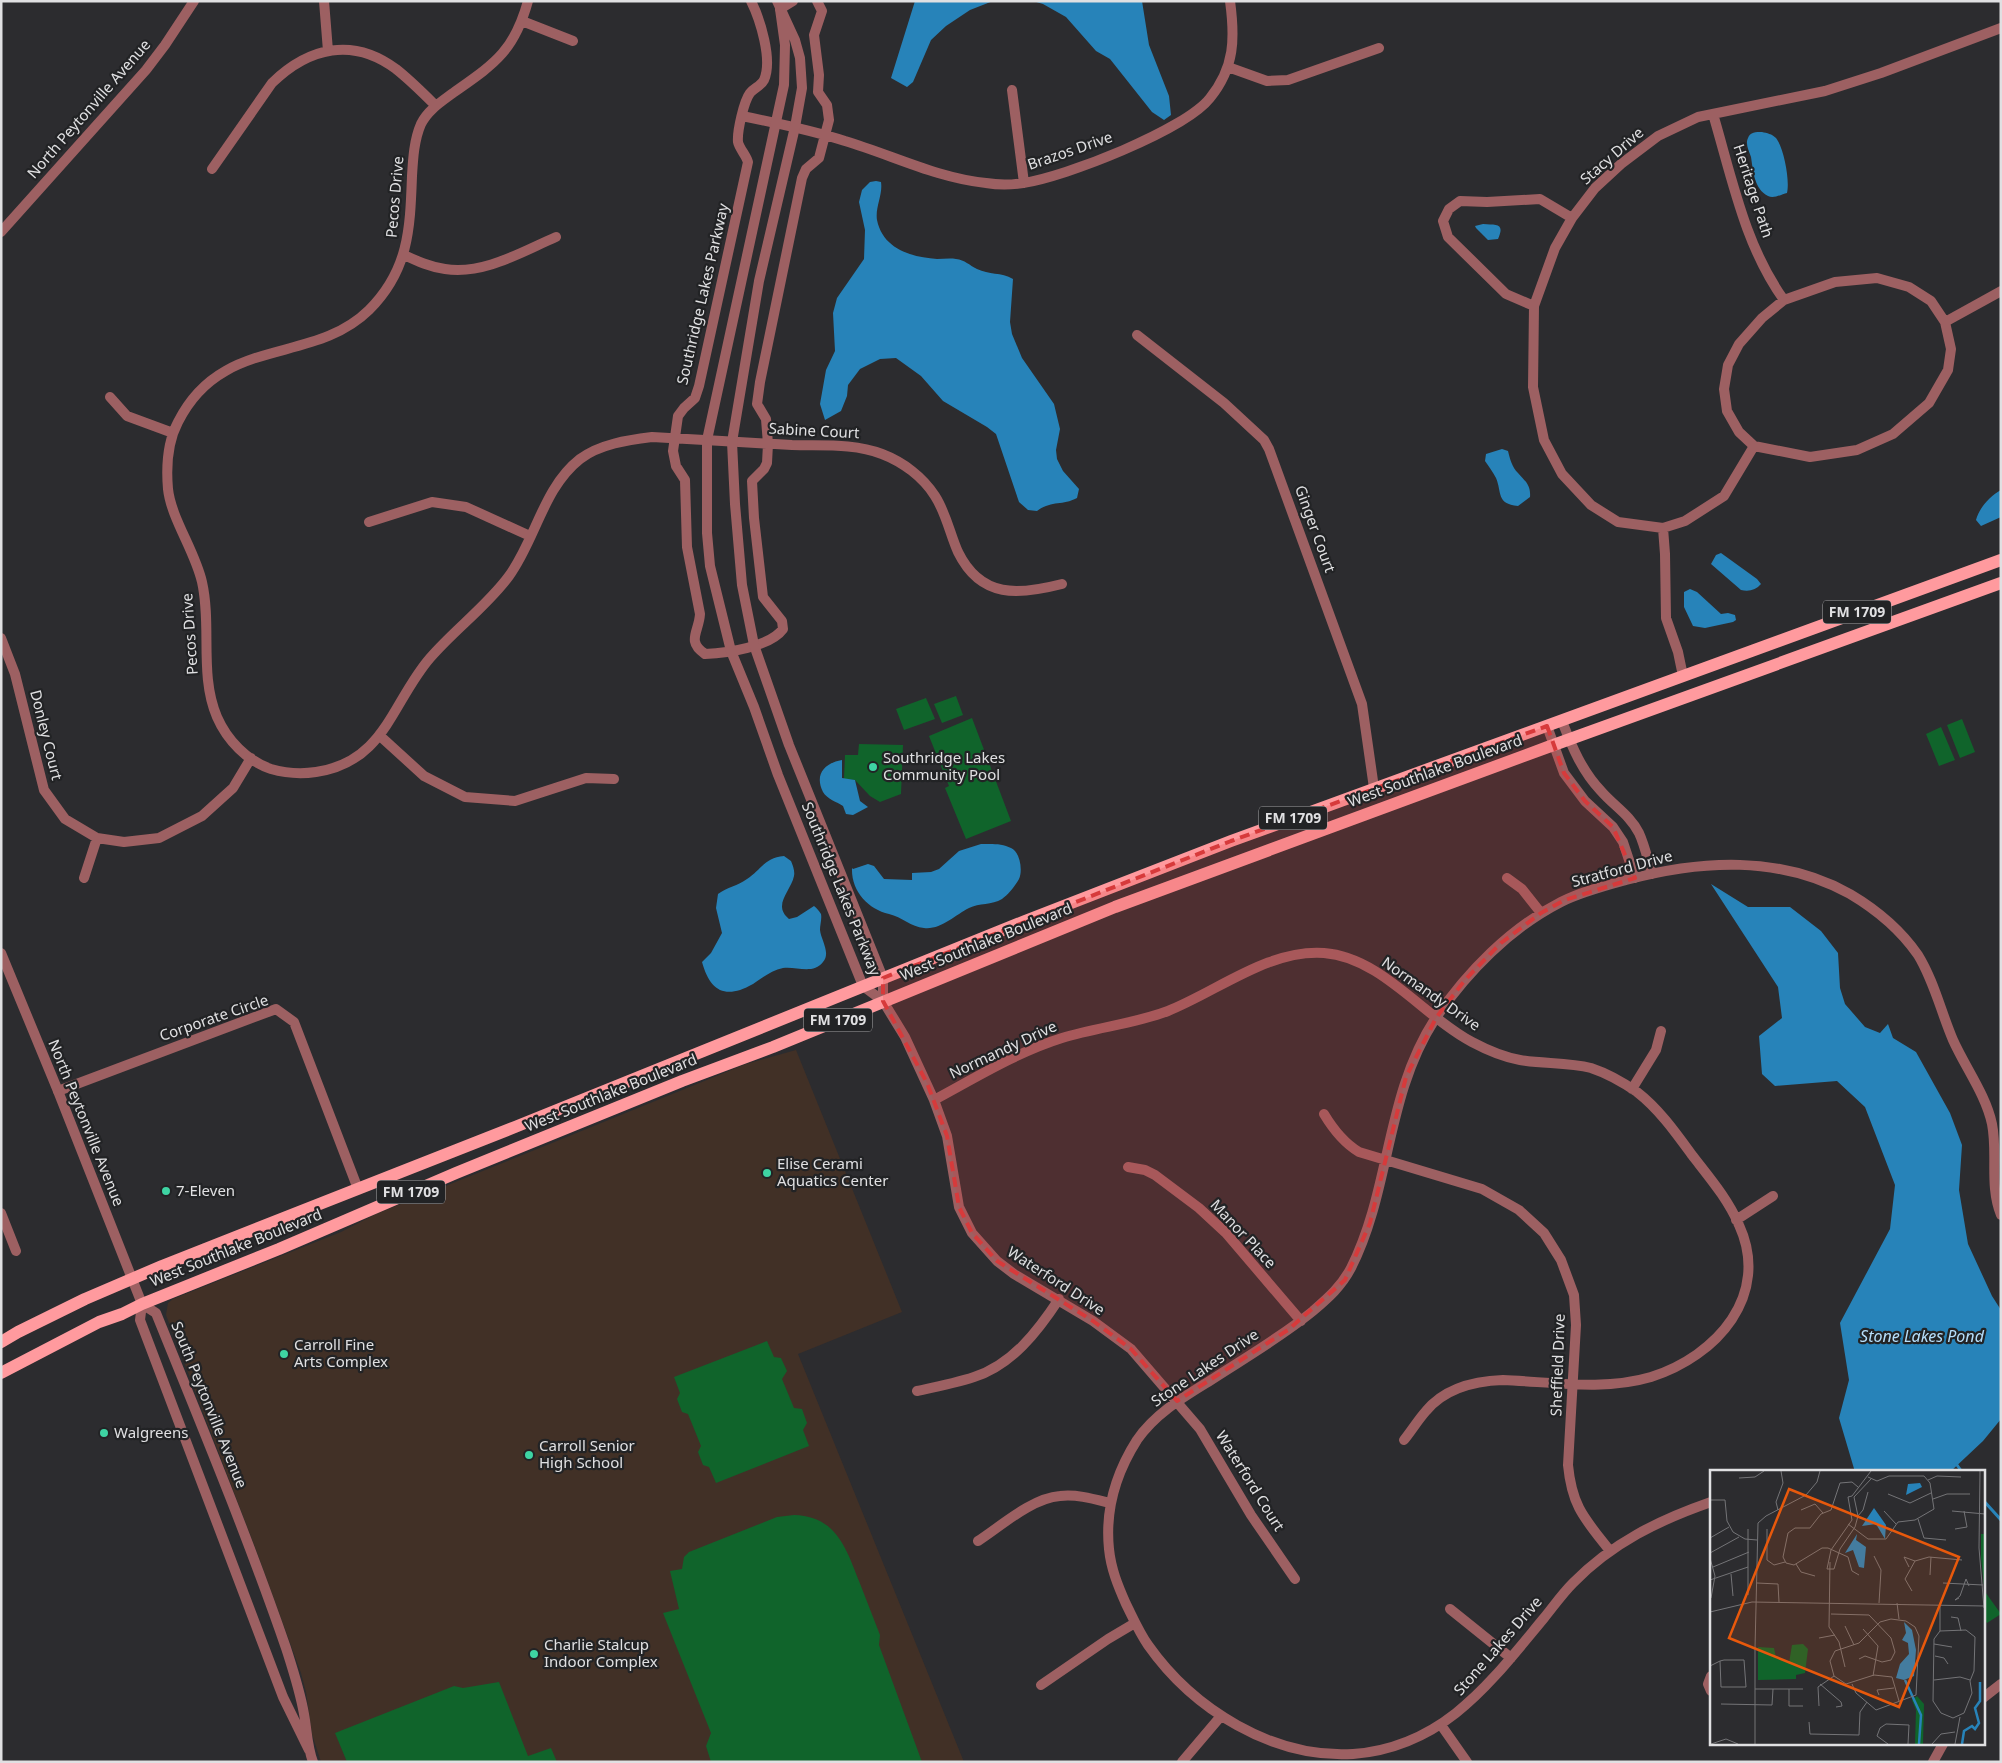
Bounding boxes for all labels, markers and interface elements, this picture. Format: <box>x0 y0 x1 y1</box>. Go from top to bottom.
street label: North Peytonville Avenue <box>22 35 154 182</box>
street label: Stacy Drive <box>1575 122 1647 188</box>
street label: Brazos Drive <box>1025 126 1115 174</box>
street label: Heritage Path <box>1729 141 1778 240</box>
street label: Pecos Drive <box>380 155 408 239</box>
street label: Southridge Lakes Parkway <box>671 201 733 386</box>
street label: Sabine Court <box>768 418 861 442</box>
street label: Ginger Court <box>1291 482 1341 576</box>
street label: Pecos Drive <box>176 592 202 676</box>
road number: FM 1709 <box>1823 600 1891 624</box>
street label: Donley Court <box>26 688 68 783</box>
street label: West Southlake Boulevard <box>1345 729 1524 811</box>
place label: Southridge Lakes Community Pool <box>883 747 1005 784</box>
marker: Southridge Lakes Community Pool <box>867 761 879 773</box>
street label: Southridge Lakes Parkway <box>798 799 886 979</box>
road number: FM 1709 <box>1259 806 1327 830</box>
street label: Stratford Drive <box>1569 845 1674 891</box>
street label: West Southlake Boulevard <box>897 897 1075 985</box>
street label: Normandy Drive <box>1378 952 1485 1035</box>
street label: Corporate Circle <box>157 989 271 1045</box>
road number: FM 1709 <box>804 1008 872 1032</box>
street label: Normandy Drive <box>946 1015 1059 1083</box>
street label: North Peytonville Avenue <box>44 1036 130 1209</box>
street label: West Southlake Boulevard <box>522 1048 700 1136</box>
place label: Elise Cerami Aquatics Center <box>777 1153 888 1190</box>
marker: Elise Cerami Aquatics Center <box>761 1167 773 1179</box>
place label: 7-Eleven <box>176 1180 235 1200</box>
road number: FM 1709 <box>377 1180 445 1204</box>
marker: 7-Eleven <box>160 1185 172 1197</box>
street label: Manor Place <box>1207 1195 1281 1272</box>
street label: West Southlake Boulevard <box>147 1203 325 1291</box>
street label: Waterford Drive <box>1004 1241 1109 1319</box>
street label: Sheffield Drive <box>1545 1313 1569 1417</box>
street label: South Peytonville Avenue <box>167 1318 253 1491</box>
street label: Stone Lakes Drive <box>1147 1324 1262 1410</box>
water label: Stone Lakes Pond <box>1860 1325 1985 1347</box>
place label: Carroll Fine Arts Complex <box>294 1334 388 1371</box>
marker: Carroll Fine Arts Complex <box>278 1348 290 1360</box>
place label: Walgreens <box>114 1422 188 1442</box>
street label: Waterford Court <box>1212 1426 1290 1535</box>
marker: Walgreens <box>98 1427 110 1439</box>
place label: Carroll Senior High School <box>539 1435 635 1472</box>
marker: Carroll Senior High School <box>523 1449 535 1461</box>
inset map <box>1710 1470 1984 1746</box>
street label: Stone Lakes Drive <box>1449 1592 1546 1699</box>
place label: Charlie Stalcup Indoor Complex <box>544 1634 658 1671</box>
marker: Charlie Stalcup Indoor Complex <box>528 1648 540 1660</box>

